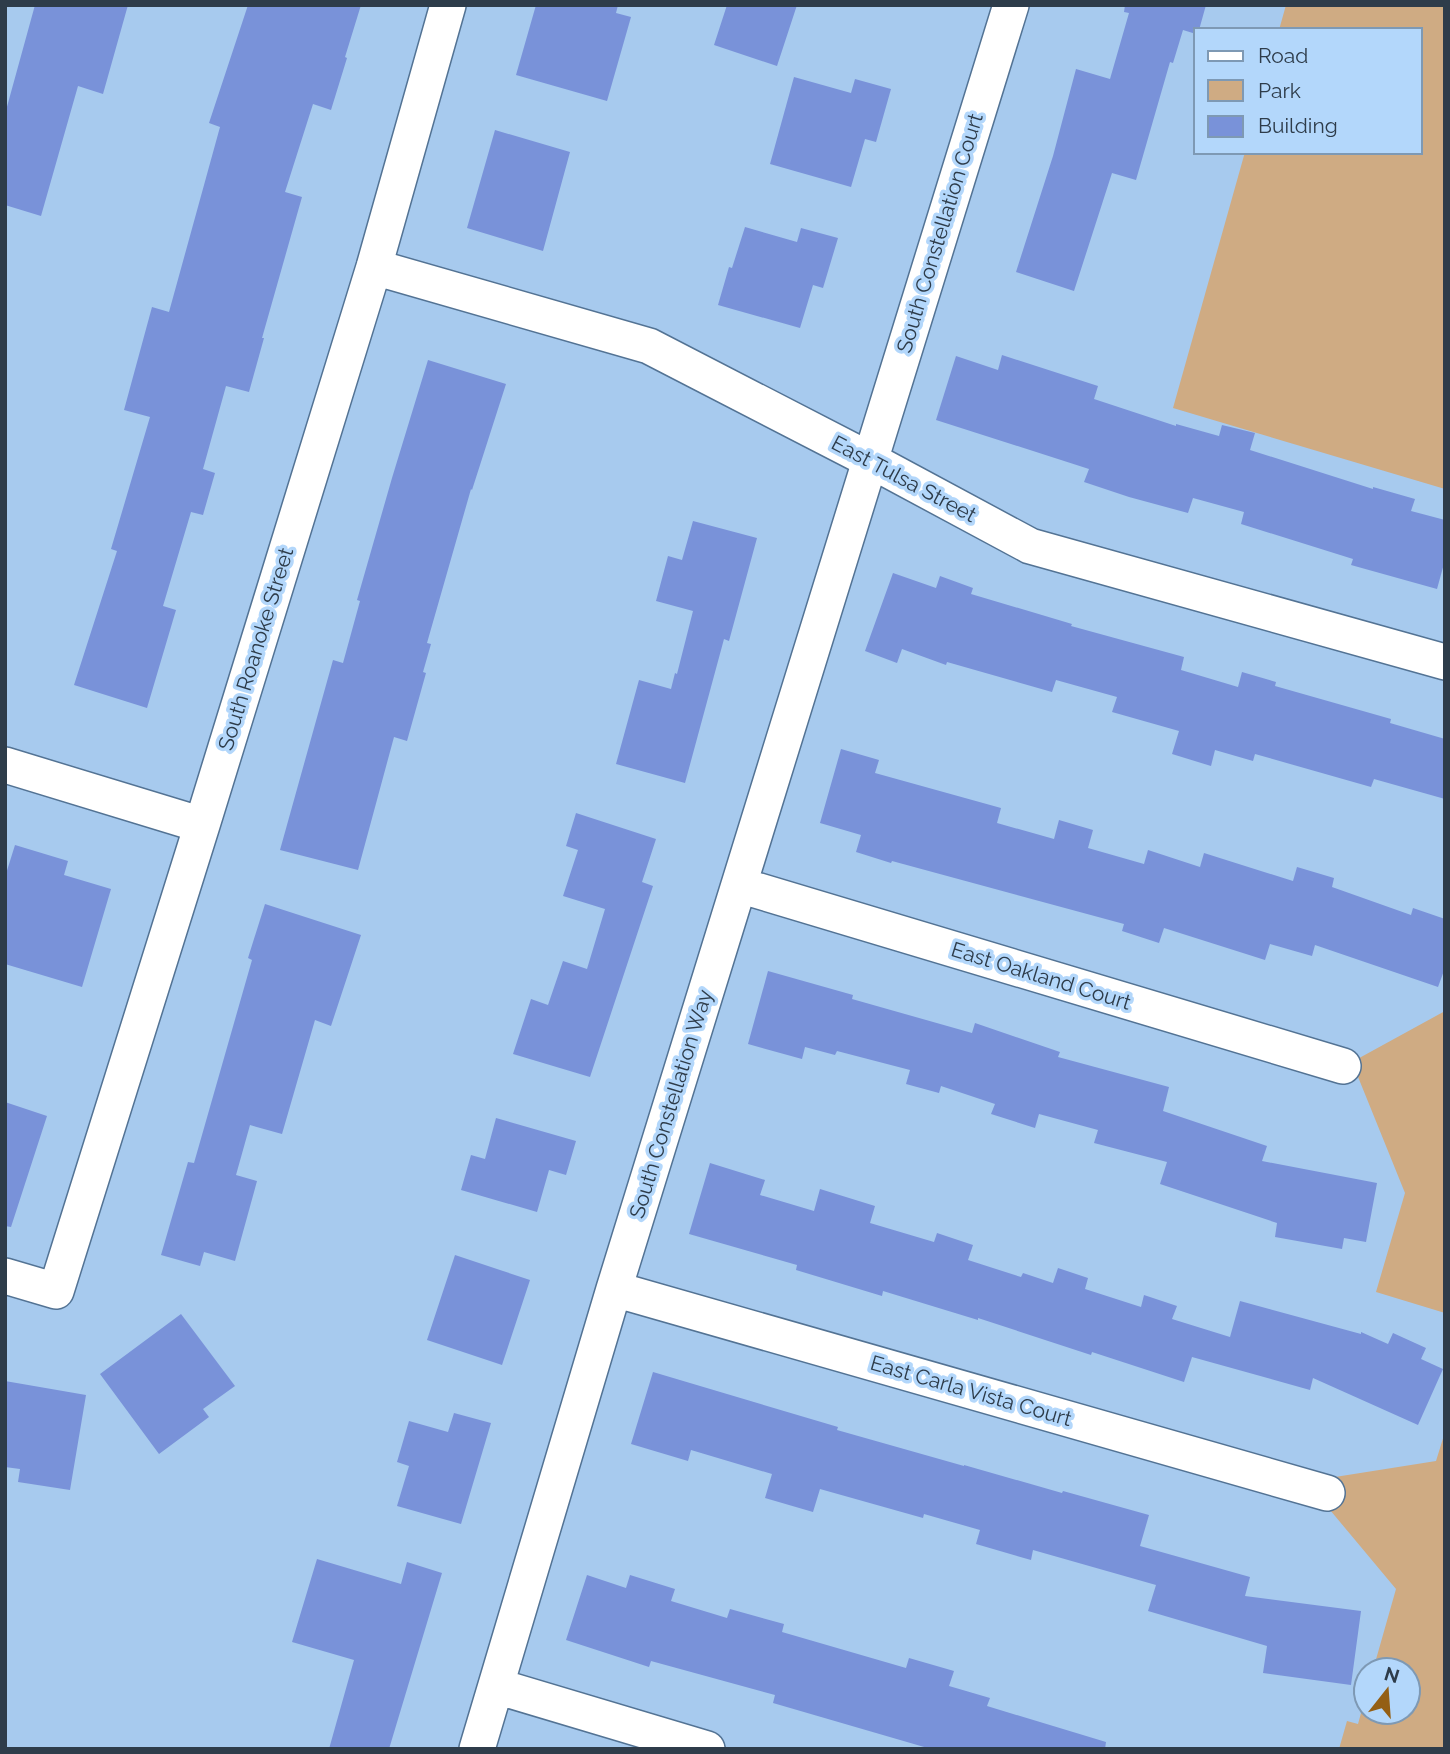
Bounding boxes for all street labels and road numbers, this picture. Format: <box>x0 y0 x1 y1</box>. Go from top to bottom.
street label: South Constellation Court <box>891 110 988 356</box>
street label: East Tulsa Street <box>828 430 981 527</box>
street label: South Roanoke Street <box>213 544 298 753</box>
street label: East Oakland Court <box>948 936 1134 1015</box>
street label: South Constellation Way <box>624 986 717 1221</box>
street label: East Carla Vista Court <box>868 1350 1075 1431</box>

